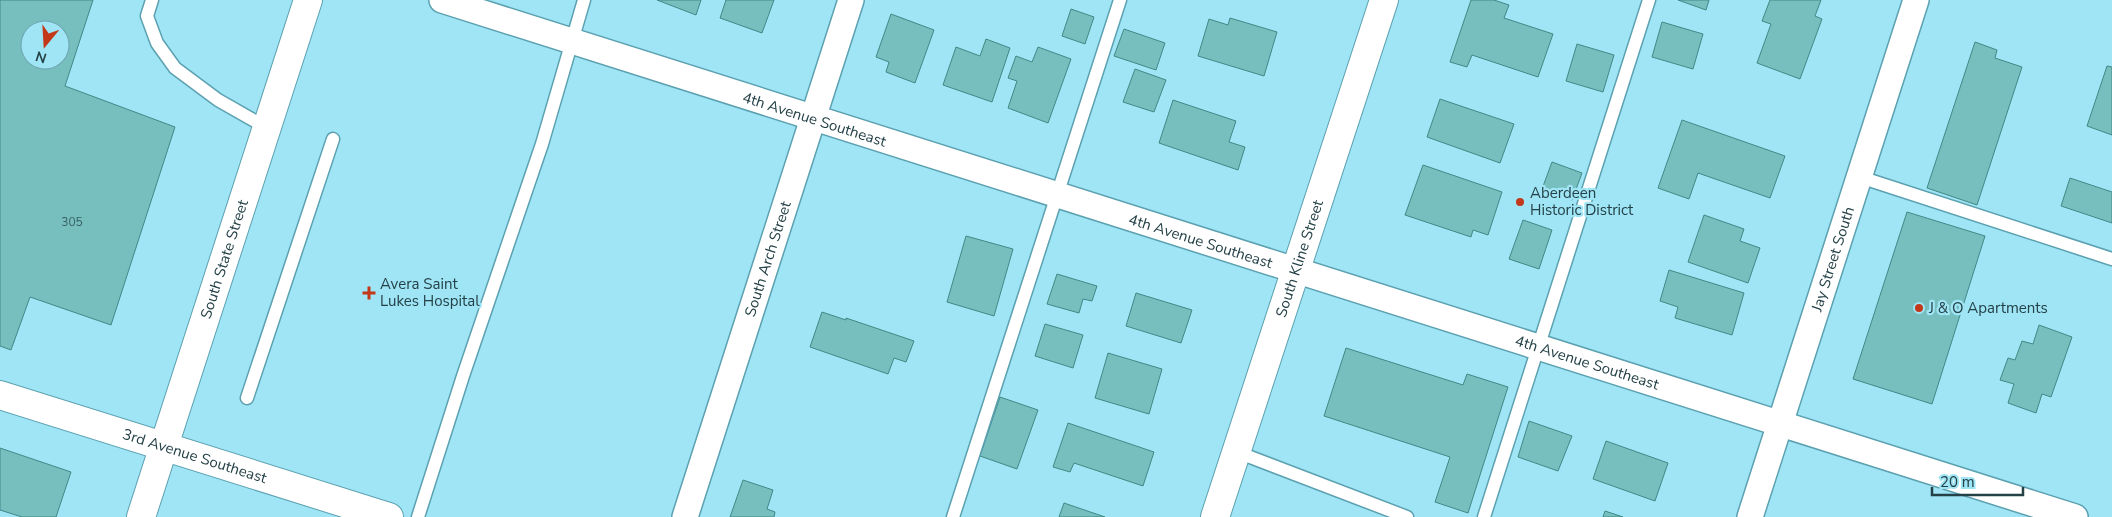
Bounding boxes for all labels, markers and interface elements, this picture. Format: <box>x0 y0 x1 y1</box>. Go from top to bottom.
north arrow <box>20 20 70 70</box>
text: N <box>33 46 49 68</box>
street label: 4th Avenue Southeast <box>740 87 889 152</box>
place label: Aberdeen Historic District <box>1530 183 1634 220</box>
street label: South State Street <box>196 196 253 321</box>
marker: Aberdeen Historic District <box>1514 196 1526 208</box>
street label: South Kline Street <box>1271 197 1328 320</box>
street label: South Arch Street <box>740 198 796 319</box>
street label: Jay Street South <box>1806 204 1859 315</box>
street label: 4th Avenue Southeast <box>1126 209 1276 273</box>
house number: 305 <box>61 214 83 230</box>
place label: Avera Saint Lukes Hospital <box>380 274 480 311</box>
marker: Avera Saint Lukes Hospital <box>362 286 376 300</box>
place label: J & O Apartments <box>1928 298 2048 318</box>
marker: J & O Apartments <box>1913 302 1925 314</box>
street label: 4th Avenue Southeast <box>1513 330 1662 395</box>
street label: 3rd Avenue Southeast <box>120 424 270 488</box>
scale bar <box>1932 464 2023 496</box>
text: 20 m <box>1940 472 1975 492</box>

